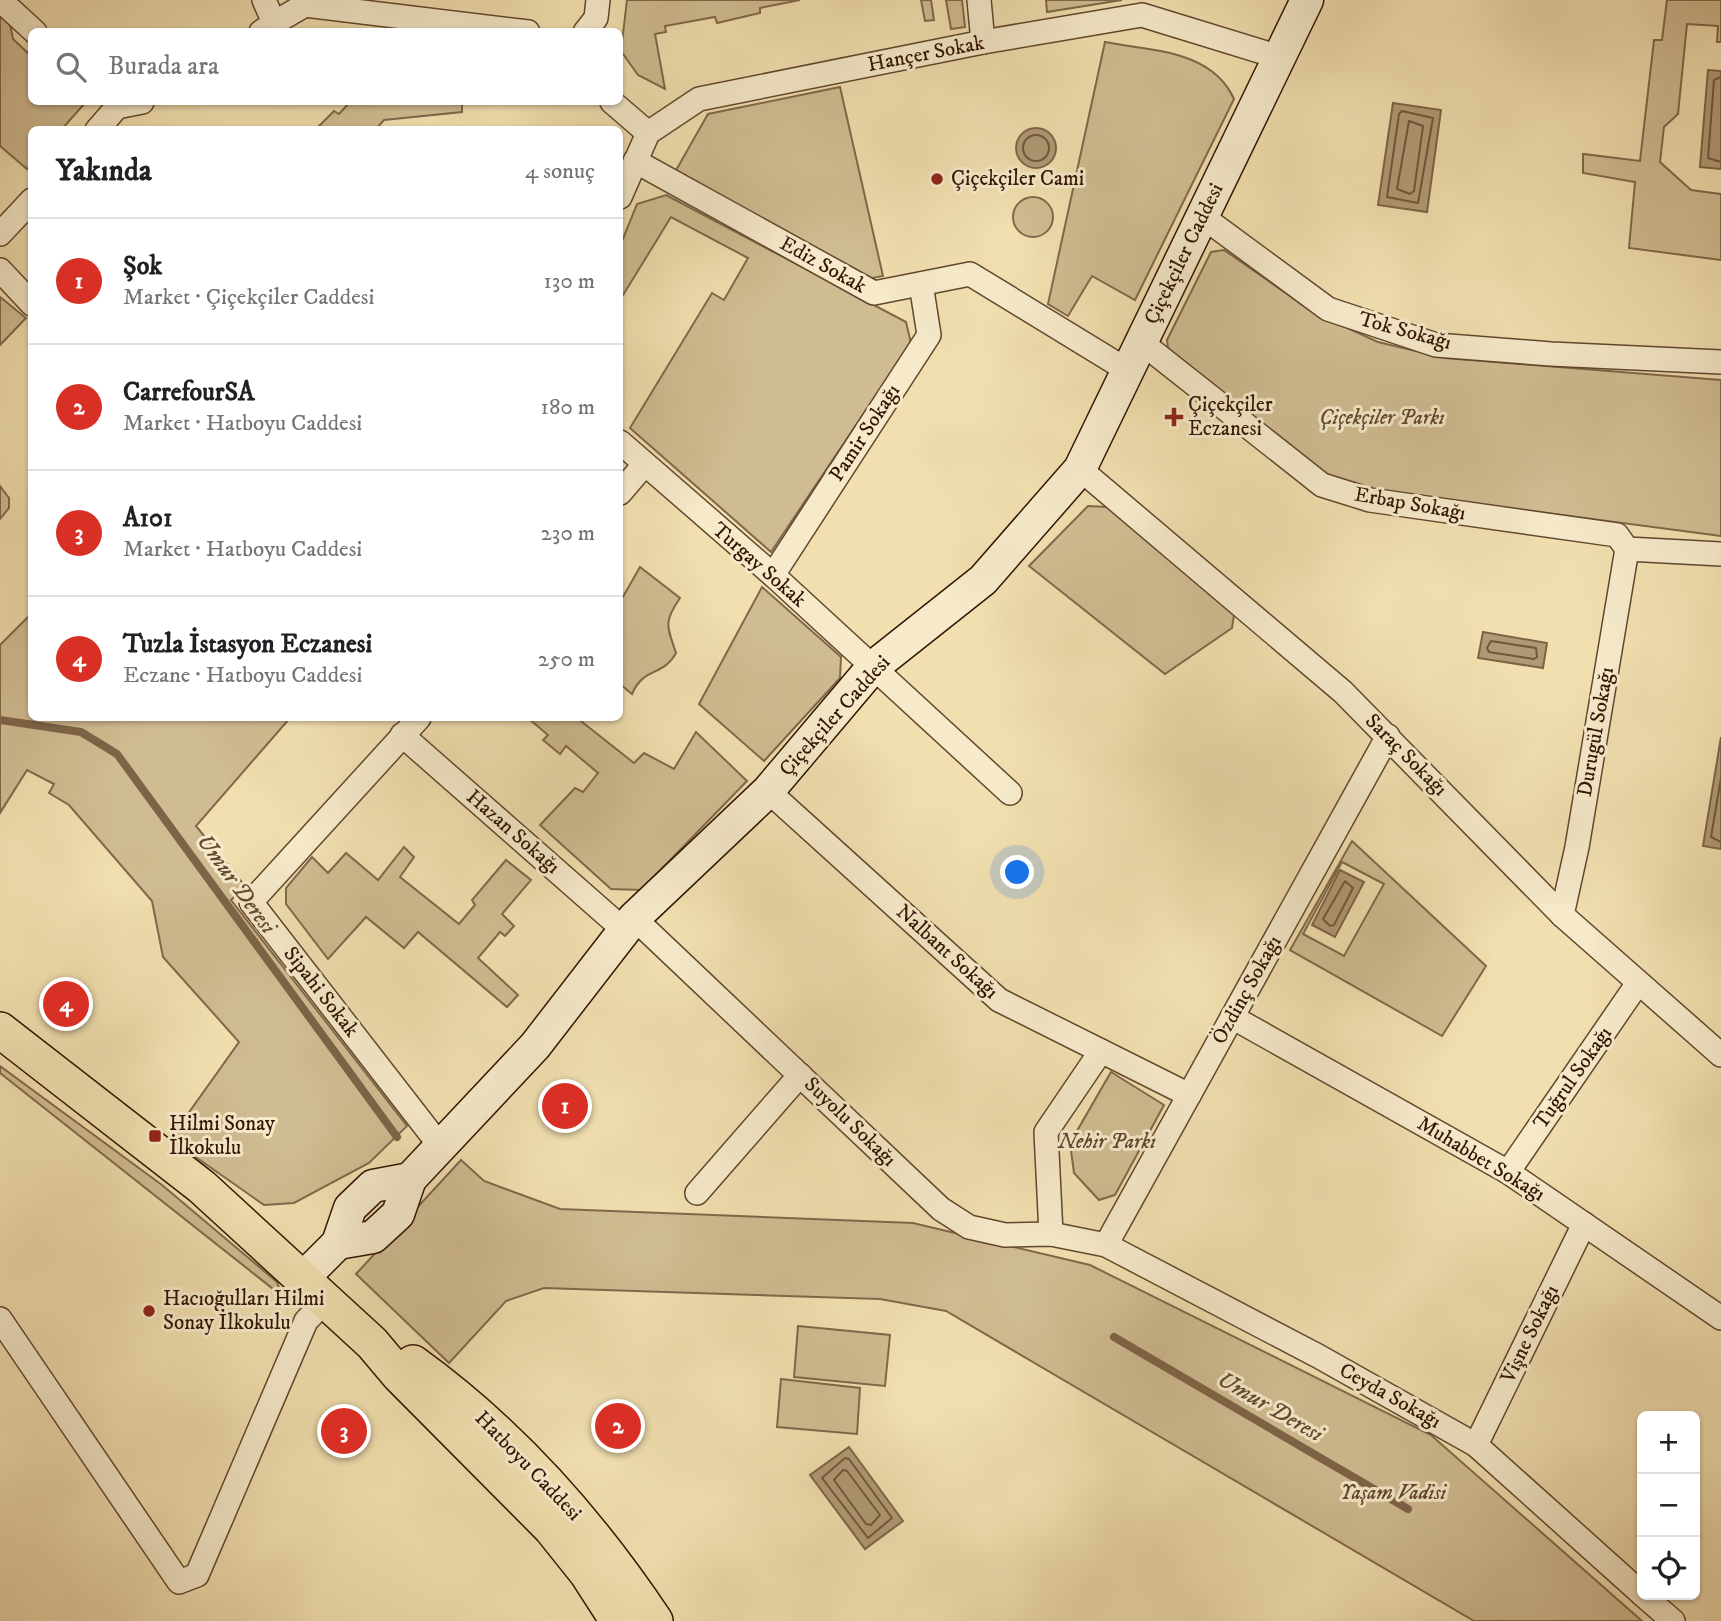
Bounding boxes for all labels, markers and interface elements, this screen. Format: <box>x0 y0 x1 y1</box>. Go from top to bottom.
search box <box>28 28 623 105</box>
street label: Hançer Sokak <box>865 30 987 78</box>
icon: search <box>52 48 90 86</box>
text: Burada ara <box>108 50 219 83</box>
text: Yakında <box>56 153 152 190</box>
text: 4 sonuç <box>525 157 595 186</box>
place label: Çiçekçiler Cami <box>951 166 1084 192</box>
marker: Çiçekçiler Cami <box>929 171 945 187</box>
street label: Çiçekçiler Caddesi <box>1139 179 1229 329</box>
street label: Ediz Sokak <box>775 231 871 300</box>
text: Şok <box>123 250 162 283</box>
text: 1 <box>75 267 83 296</box>
text: 130 m <box>543 267 595 296</box>
text: Market · Çiçekçiler Caddesi <box>123 283 374 312</box>
street label: Tok Sokağı <box>1356 306 1454 356</box>
text: CarrefourSA <box>123 376 255 409</box>
street label: Pamir Sokağı <box>824 379 906 487</box>
place label: Çiçekçiler Eczanesi <box>1188 392 1273 442</box>
text: 2 <box>73 393 85 422</box>
text: 180 m <box>540 393 595 422</box>
park label: Çiçekçiler Parkı <box>1319 405 1445 431</box>
text: Market · Hatboyu Caddesi <box>123 409 362 438</box>
marker: Çiçekçiler Eczanesi <box>1166 409 1182 425</box>
street label: Erbap Sokağı <box>1352 481 1468 527</box>
text: A101 <box>123 502 172 535</box>
street label: Turgay Sokak <box>706 517 812 613</box>
text: 3 <box>75 519 83 548</box>
text: 230 m <box>541 519 595 548</box>
text: Market · Hatboyu Caddesi <box>123 535 362 564</box>
text: Tuzla İstasyon Eczanesi <box>123 628 372 661</box>
text: 4 <box>72 645 86 674</box>
text: 250 m <box>538 645 595 674</box>
street label: Çiçekçiler Caddesi <box>774 650 896 782</box>
text: Eczane · Hatboyu Caddesi <box>123 661 362 690</box>
street label: Durugül Sokağı <box>1572 665 1620 799</box>
street label: Saraç Sokağı <box>1359 708 1453 802</box>
street label: Hazan Sokağı <box>461 784 565 880</box>
water label: Umur Deresi <box>190 828 283 942</box>
your location <box>1000 855 1034 889</box>
street label: Nalbant Sokağı <box>890 899 1004 1005</box>
street label: Özdinç Sokağı <box>1206 931 1288 1049</box>
street label: Sipahi Sokak <box>278 942 365 1043</box>
pin: 4 <box>43 978 89 1030</box>
street label: Tuğrul Sokağı <box>1528 1022 1618 1134</box>
street label: Suyolu Sokağı <box>798 1072 902 1172</box>
pin: 1 <box>542 1080 588 1132</box>
place label: Hilmi Sonay İlkokulu <box>169 1111 276 1161</box>
street label: Muhabbet Sokağı <box>1412 1111 1550 1207</box>
marker: Hilmi Sonay İlkokulu <box>147 1128 163 1144</box>
park label: Nehir Parkı <box>1057 1129 1156 1155</box>
street label: Vişne Sokağı <box>1495 1281 1565 1388</box>
place label: Hacıoğulları Hilmi Sonay İlkokulu <box>163 1286 324 1336</box>
marker: Hacıoğulları Hilmi Sonay İlkokulu <box>141 1303 157 1319</box>
street label: Ceyda Sokağı <box>1334 1357 1446 1435</box>
water label: Umur Deresi <box>1212 1365 1330 1450</box>
pin: 2 <box>595 1400 641 1452</box>
pin: 3 <box>321 1405 367 1457</box>
street label: Hatboyu Caddesi <box>469 1406 587 1526</box>
map controls <box>1637 1411 1700 1600</box>
button: + <box>1637 1411 1700 1474</box>
button: − <box>1637 1474 1700 1537</box>
park label: Yaşam Vadisi <box>1340 1480 1448 1506</box>
button: locate <box>1637 1537 1700 1600</box>

